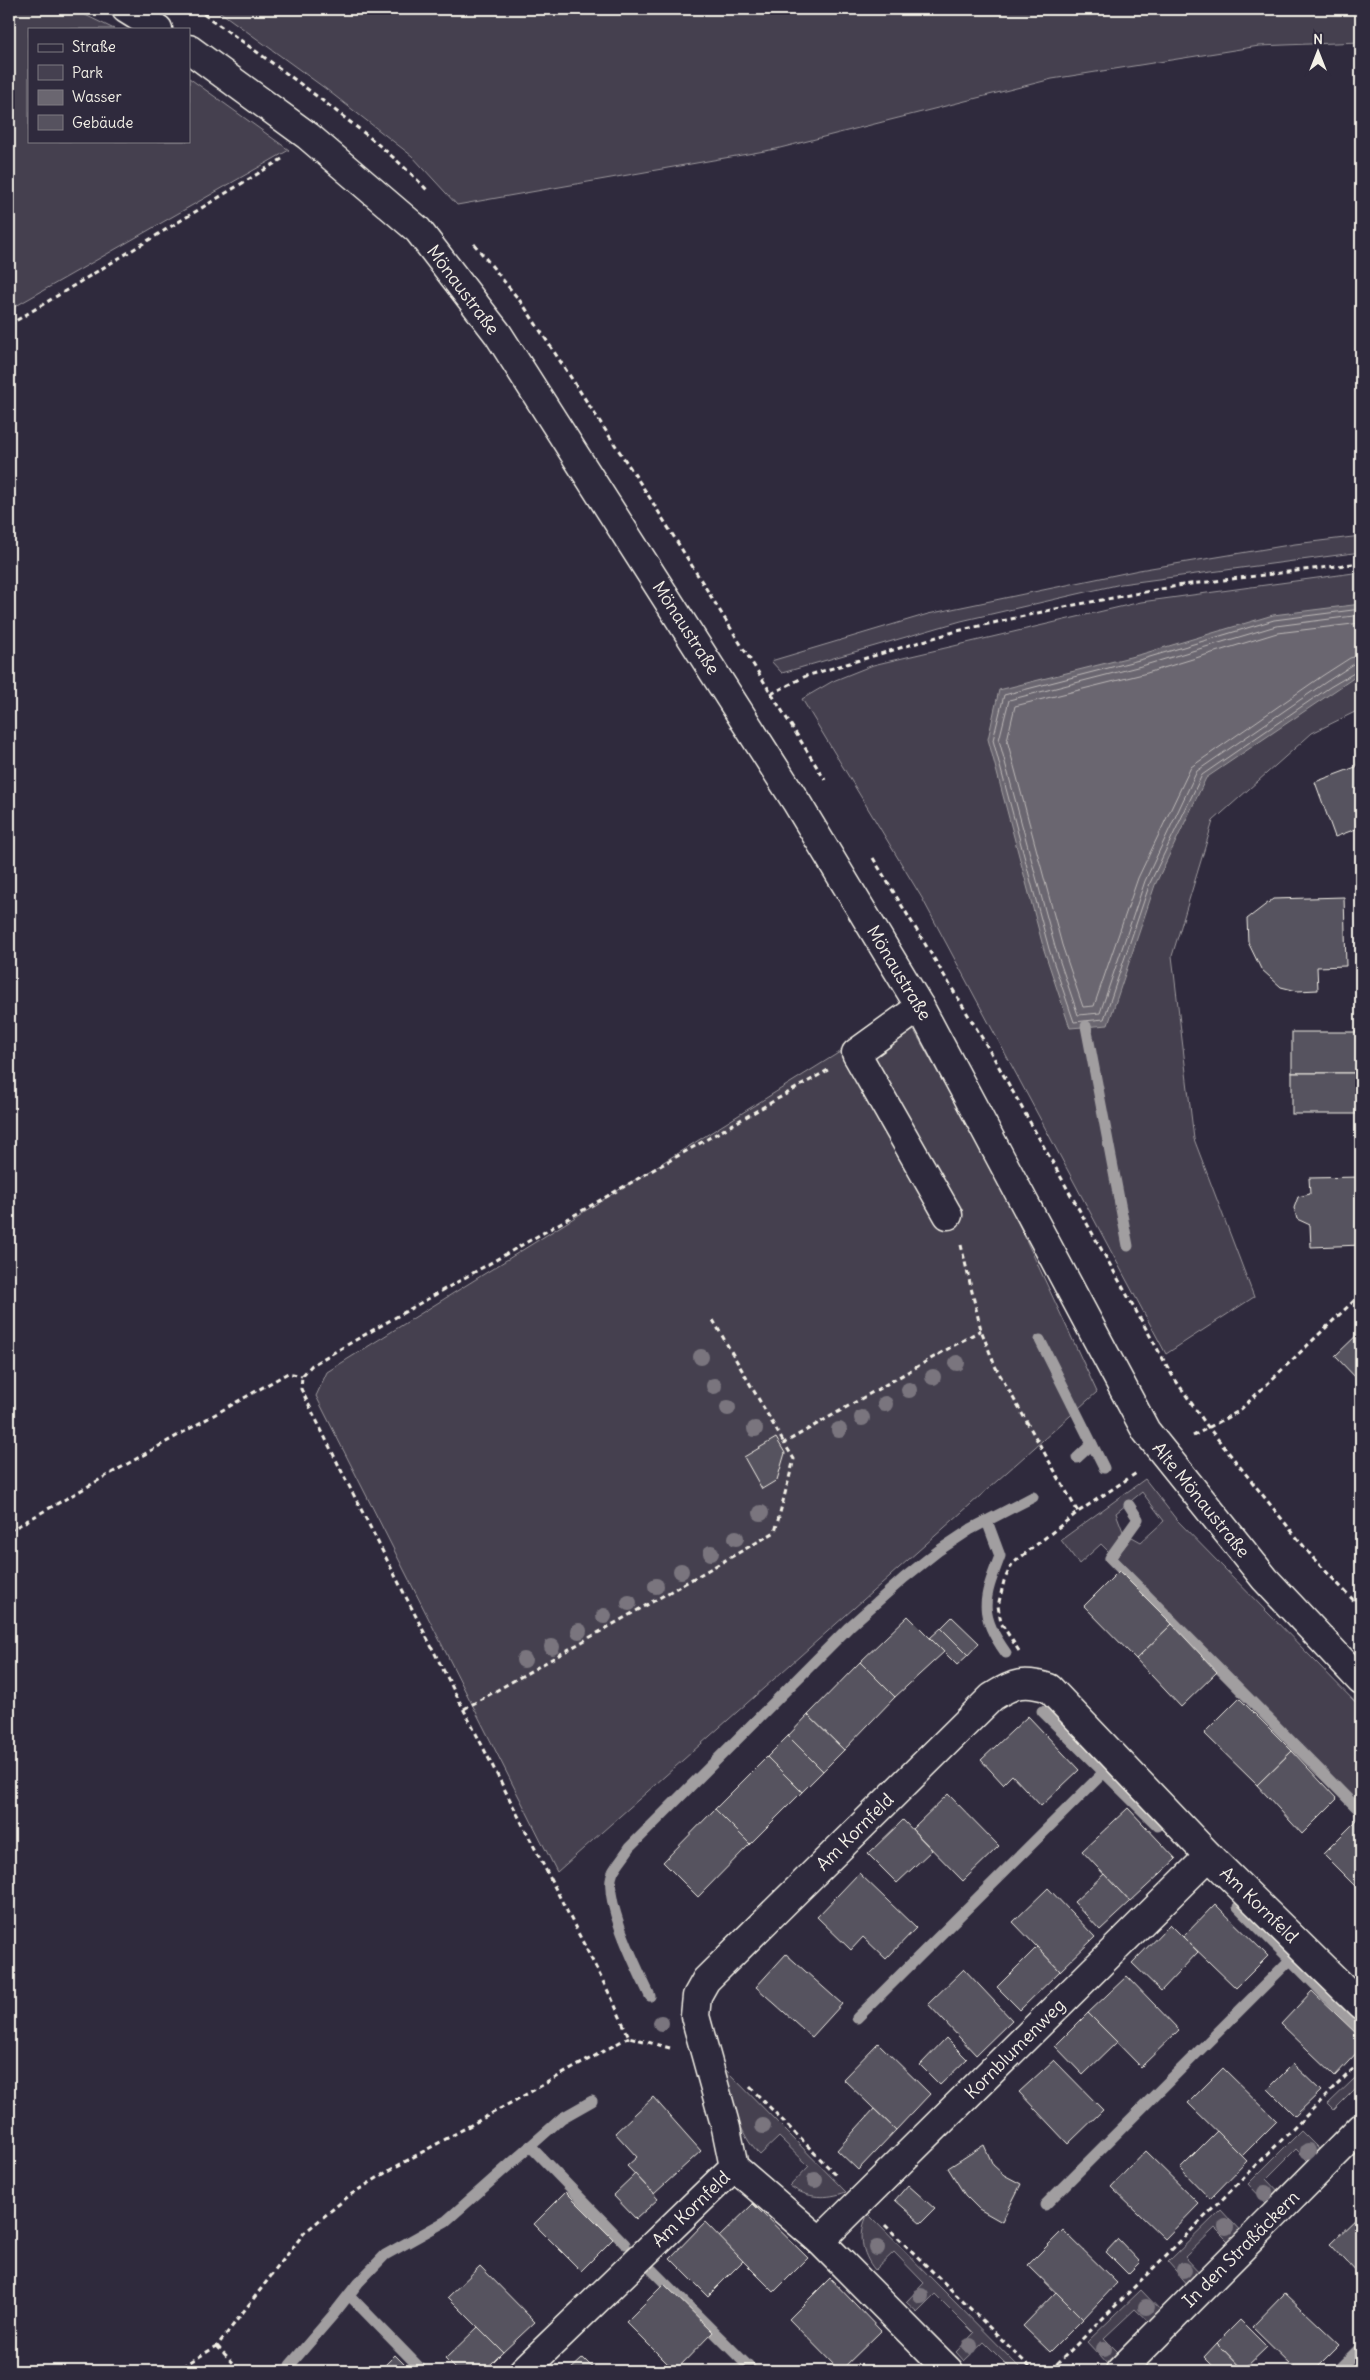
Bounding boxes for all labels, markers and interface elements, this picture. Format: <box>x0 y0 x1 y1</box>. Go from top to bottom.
legend <box>28 28 190 142</box>
north arrow <box>1292 28 1342 78</box>
text: N <box>1313 30 1323 48</box>
text: Straße <box>72 37 116 56</box>
text: Park <box>72 63 103 82</box>
text: Wasser <box>72 87 122 106</box>
text: Gebäude <box>72 113 133 132</box>
street label: Mönaustraße <box>422 240 505 339</box>
street label: Mönaustraße <box>648 577 725 679</box>
street label: Mönaustraße <box>862 921 937 1024</box>
street label: Alte Mönaustraße <box>1148 1437 1255 1562</box>
street label: Am Kornfeld <box>811 1788 898 1875</box>
street label: Am Kornfeld <box>1215 1862 1304 1948</box>
street label: Kornblumenweg <box>960 1994 1070 2104</box>
street label: Am Kornfeld <box>647 2165 735 2252</box>
street label: In den Straßäckern <box>1177 2185 1304 2312</box>

